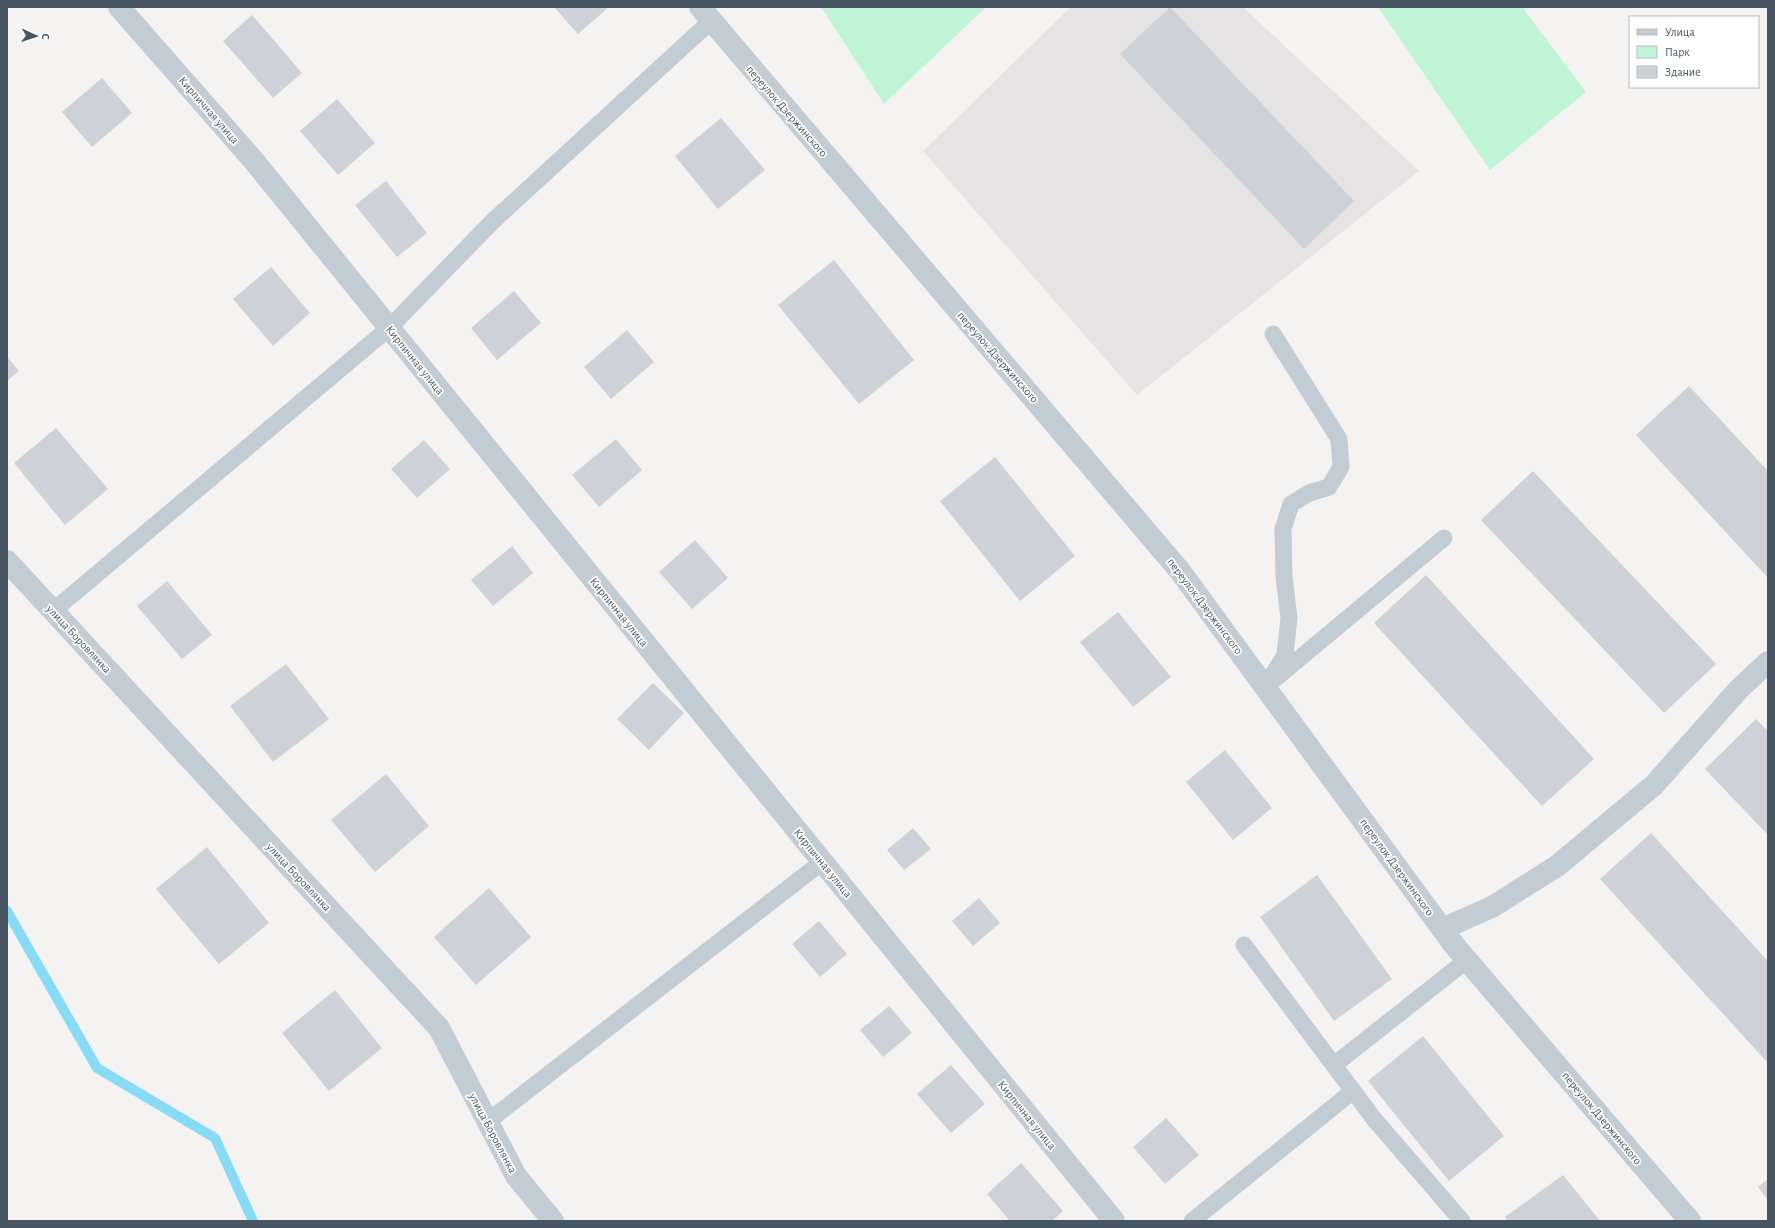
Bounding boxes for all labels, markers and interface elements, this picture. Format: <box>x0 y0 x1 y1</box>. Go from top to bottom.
north arrow <box>16 16 56 56</box>
legend <box>1629 16 1759 88</box>
text: Улица <box>1665 26 1695 38</box>
text: С <box>40 33 51 40</box>
text: Парк <box>1665 46 1690 58</box>
street label: переулок Дзержинского <box>743 63 830 160</box>
text: Здание <box>1665 66 1701 78</box>
street label: Кирпичная улица <box>176 74 242 147</box>
street label: переулок Дзержинского <box>954 309 1041 406</box>
street label: Кирпичная улица <box>383 323 447 398</box>
street label: переулок Дзержинского <box>1164 556 1245 657</box>
street label: Кирпичная улица <box>587 575 651 650</box>
street label: улица Боровлянка <box>43 602 114 677</box>
street label: переулок Дзержинского <box>1357 816 1436 919</box>
street label: Кирпичная улица <box>791 826 855 901</box>
street label: улица Боровлянка <box>263 840 334 915</box>
street label: переулок Дзержинского <box>1559 1069 1644 1167</box>
street label: Кирпичная улица <box>995 1078 1059 1153</box>
street label: улица Боровлянка <box>466 1090 519 1176</box>

